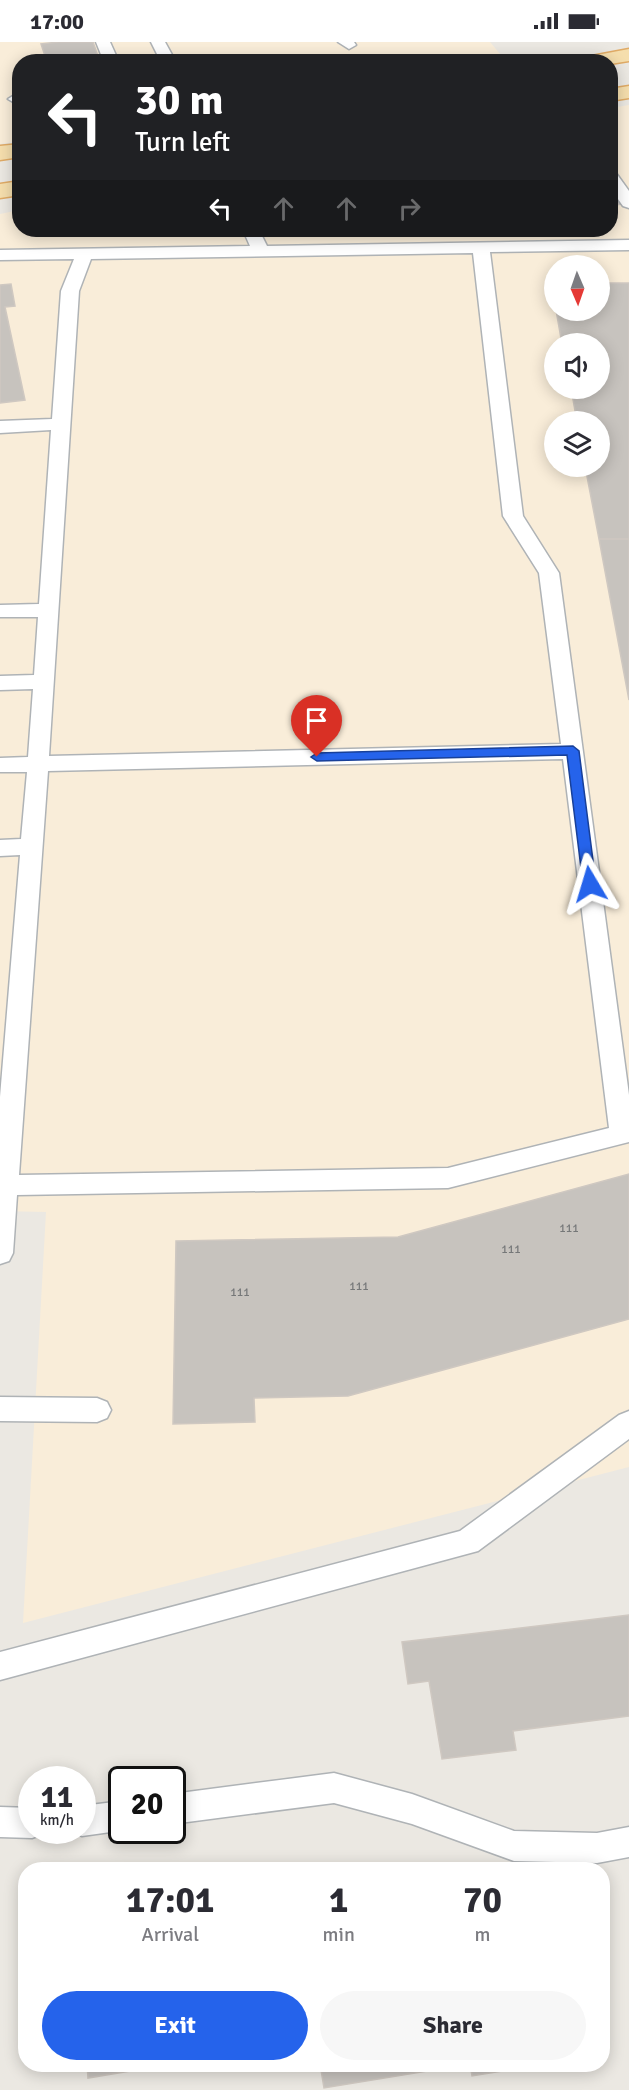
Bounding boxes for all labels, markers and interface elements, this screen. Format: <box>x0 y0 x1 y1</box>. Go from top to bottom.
text: 17:00 <box>30 8 84 35</box>
text: 30 m <box>135 75 224 126</box>
icon: left <box>36 78 114 156</box>
text: Turn left <box>135 126 230 159</box>
icon: left <box>204 192 237 225</box>
icon: ahead <box>267 192 300 225</box>
icon: ahead <box>330 192 363 225</box>
icon: right <box>393 192 426 225</box>
north arrow <box>544 255 610 321</box>
map controls <box>544 255 610 477</box>
button: sound <box>544 333 610 399</box>
button: layers <box>544 411 610 477</box>
pin <box>291 695 342 757</box>
icon: arrive <box>300 704 333 737</box>
position arrow <box>558 852 622 916</box>
house number: 111 <box>559 1221 579 1236</box>
house number: 111 <box>501 1242 521 1257</box>
house number: 111 <box>349 1279 369 1294</box>
house number: 111 <box>230 1285 250 1300</box>
speed limit sign: 20 <box>108 1766 186 1844</box>
text: 11 <box>41 1779 73 1816</box>
text: km/h <box>40 1811 74 1829</box>
text: 17:01 <box>126 1878 214 1923</box>
text: 1 <box>329 1878 348 1923</box>
text: 70 <box>463 1878 502 1923</box>
text: Arrival <box>141 1922 199 1947</box>
text: min <box>323 1922 355 1947</box>
text: m <box>474 1922 490 1947</box>
button: Exit <box>42 1991 308 2060</box>
button: Share <box>320 1991 586 2060</box>

